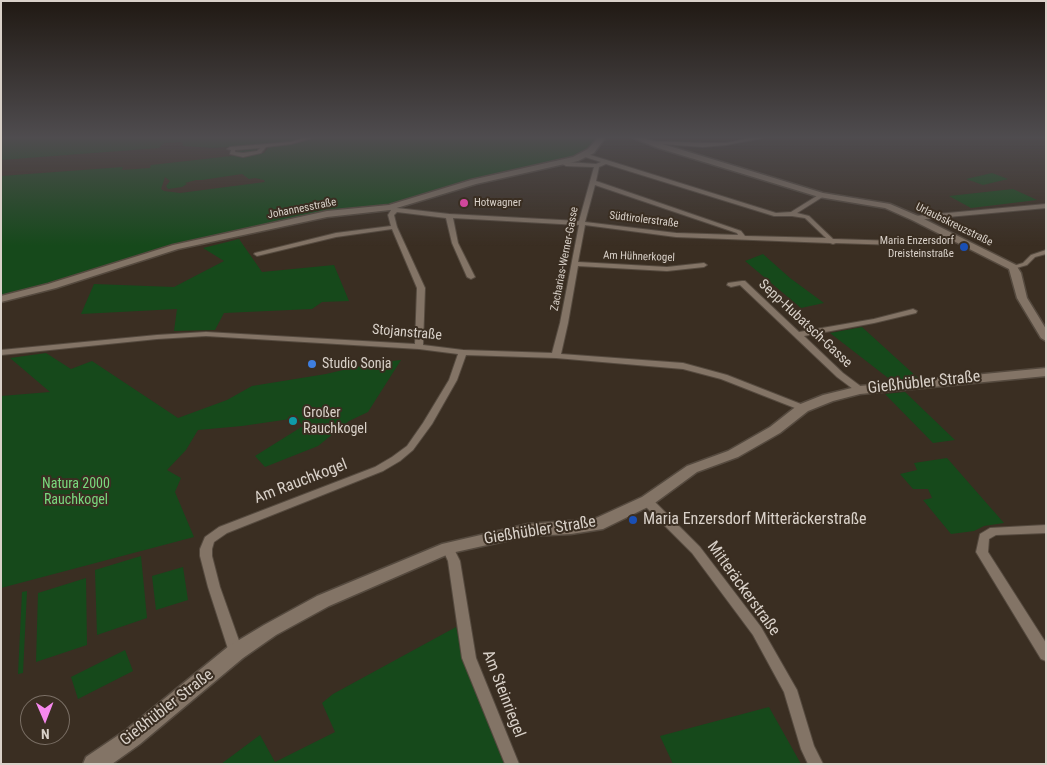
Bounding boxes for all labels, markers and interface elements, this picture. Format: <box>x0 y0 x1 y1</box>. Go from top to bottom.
street label: Johannesstraße <box>266 196 338 222</box>
place label: Hotwagner <box>474 196 521 210</box>
marker: Hotwagner <box>458 197 470 209</box>
street label: Urlaubskreuzstraße <box>913 201 995 249</box>
street label: Zacharias-Werner-Gasse <box>548 206 582 312</box>
street label: Südtirolerstraße <box>609 209 679 231</box>
place label: Maria Enzersdorf Dreisteinstraße <box>880 234 954 260</box>
marker: Maria Enzersdorf Dreisteinstraße <box>958 241 970 253</box>
street label: Am Hühnerkogel <box>603 249 675 265</box>
street label: Sepp-Hubatsch-Gasse <box>755 276 855 372</box>
street label: Stojanstraße <box>371 322 443 344</box>
place label: Studio Sonja <box>322 356 391 372</box>
marker: Studio Sonja <box>306 358 318 370</box>
street label: Gießhübler Straße <box>867 368 981 398</box>
place label: Großer Rauchkogel <box>303 405 367 438</box>
marker: Großer Rauchkogel <box>287 415 299 427</box>
street label: Am Rauchkogel <box>252 455 350 509</box>
park label: Natura 2000 Rauchkogel <box>42 476 110 508</box>
place label: Maria Enzersdorf Mitteräckerstraße <box>643 510 866 530</box>
street label: Gießhübler Straße <box>483 513 597 549</box>
marker: Maria Enzersdorf Mitteräckerstraße <box>627 514 639 526</box>
street label: Mitteräckerstraße <box>702 538 784 640</box>
street label: Am Steinriegel <box>478 648 528 740</box>
street label: Gießhübler Straße <box>117 666 217 750</box>
north arrow <box>20 695 70 745</box>
text: N <box>41 726 50 742</box>

